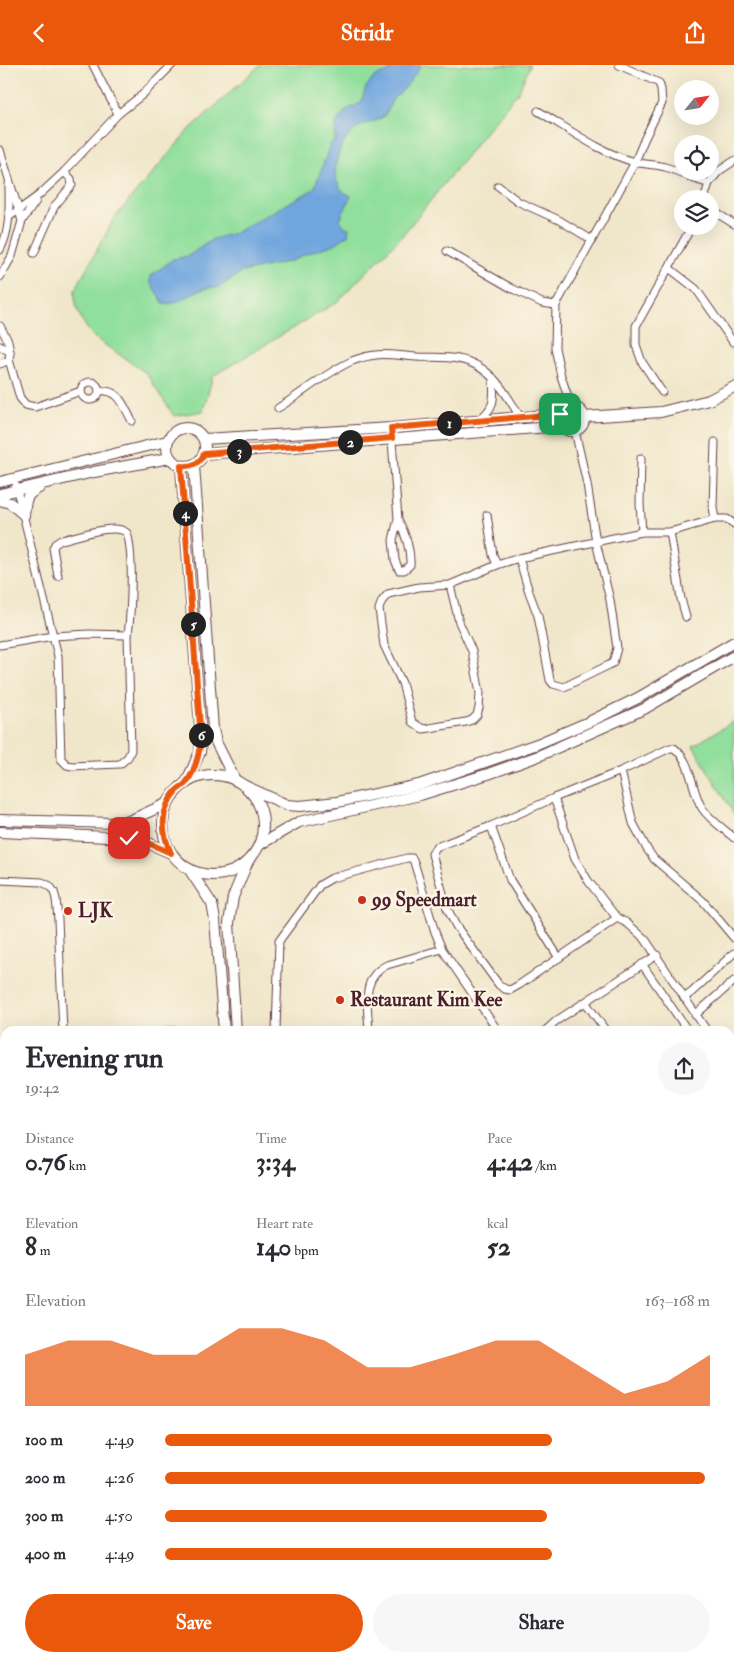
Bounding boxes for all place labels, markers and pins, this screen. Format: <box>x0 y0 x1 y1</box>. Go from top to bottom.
pin <box>539 393 581 435</box>
pin: 1 <box>436 411 462 435</box>
pin: 2 <box>338 429 362 455</box>
pin: 3 <box>226 439 252 463</box>
pin: 4 <box>172 501 198 525</box>
pin: 5 <box>180 611 206 637</box>
pin: 6 <box>188 723 214 747</box>
pin <box>108 817 150 859</box>
place label: 99 Speedmart <box>370 888 477 913</box>
marker: 99 Speedmart <box>356 894 368 906</box>
place label: LJK <box>78 899 113 923</box>
marker: LJK <box>62 905 74 917</box>
place label: Restaurant Kim Kee <box>350 988 502 1012</box>
marker: Restaurant Kim Kee <box>334 994 346 1006</box>

